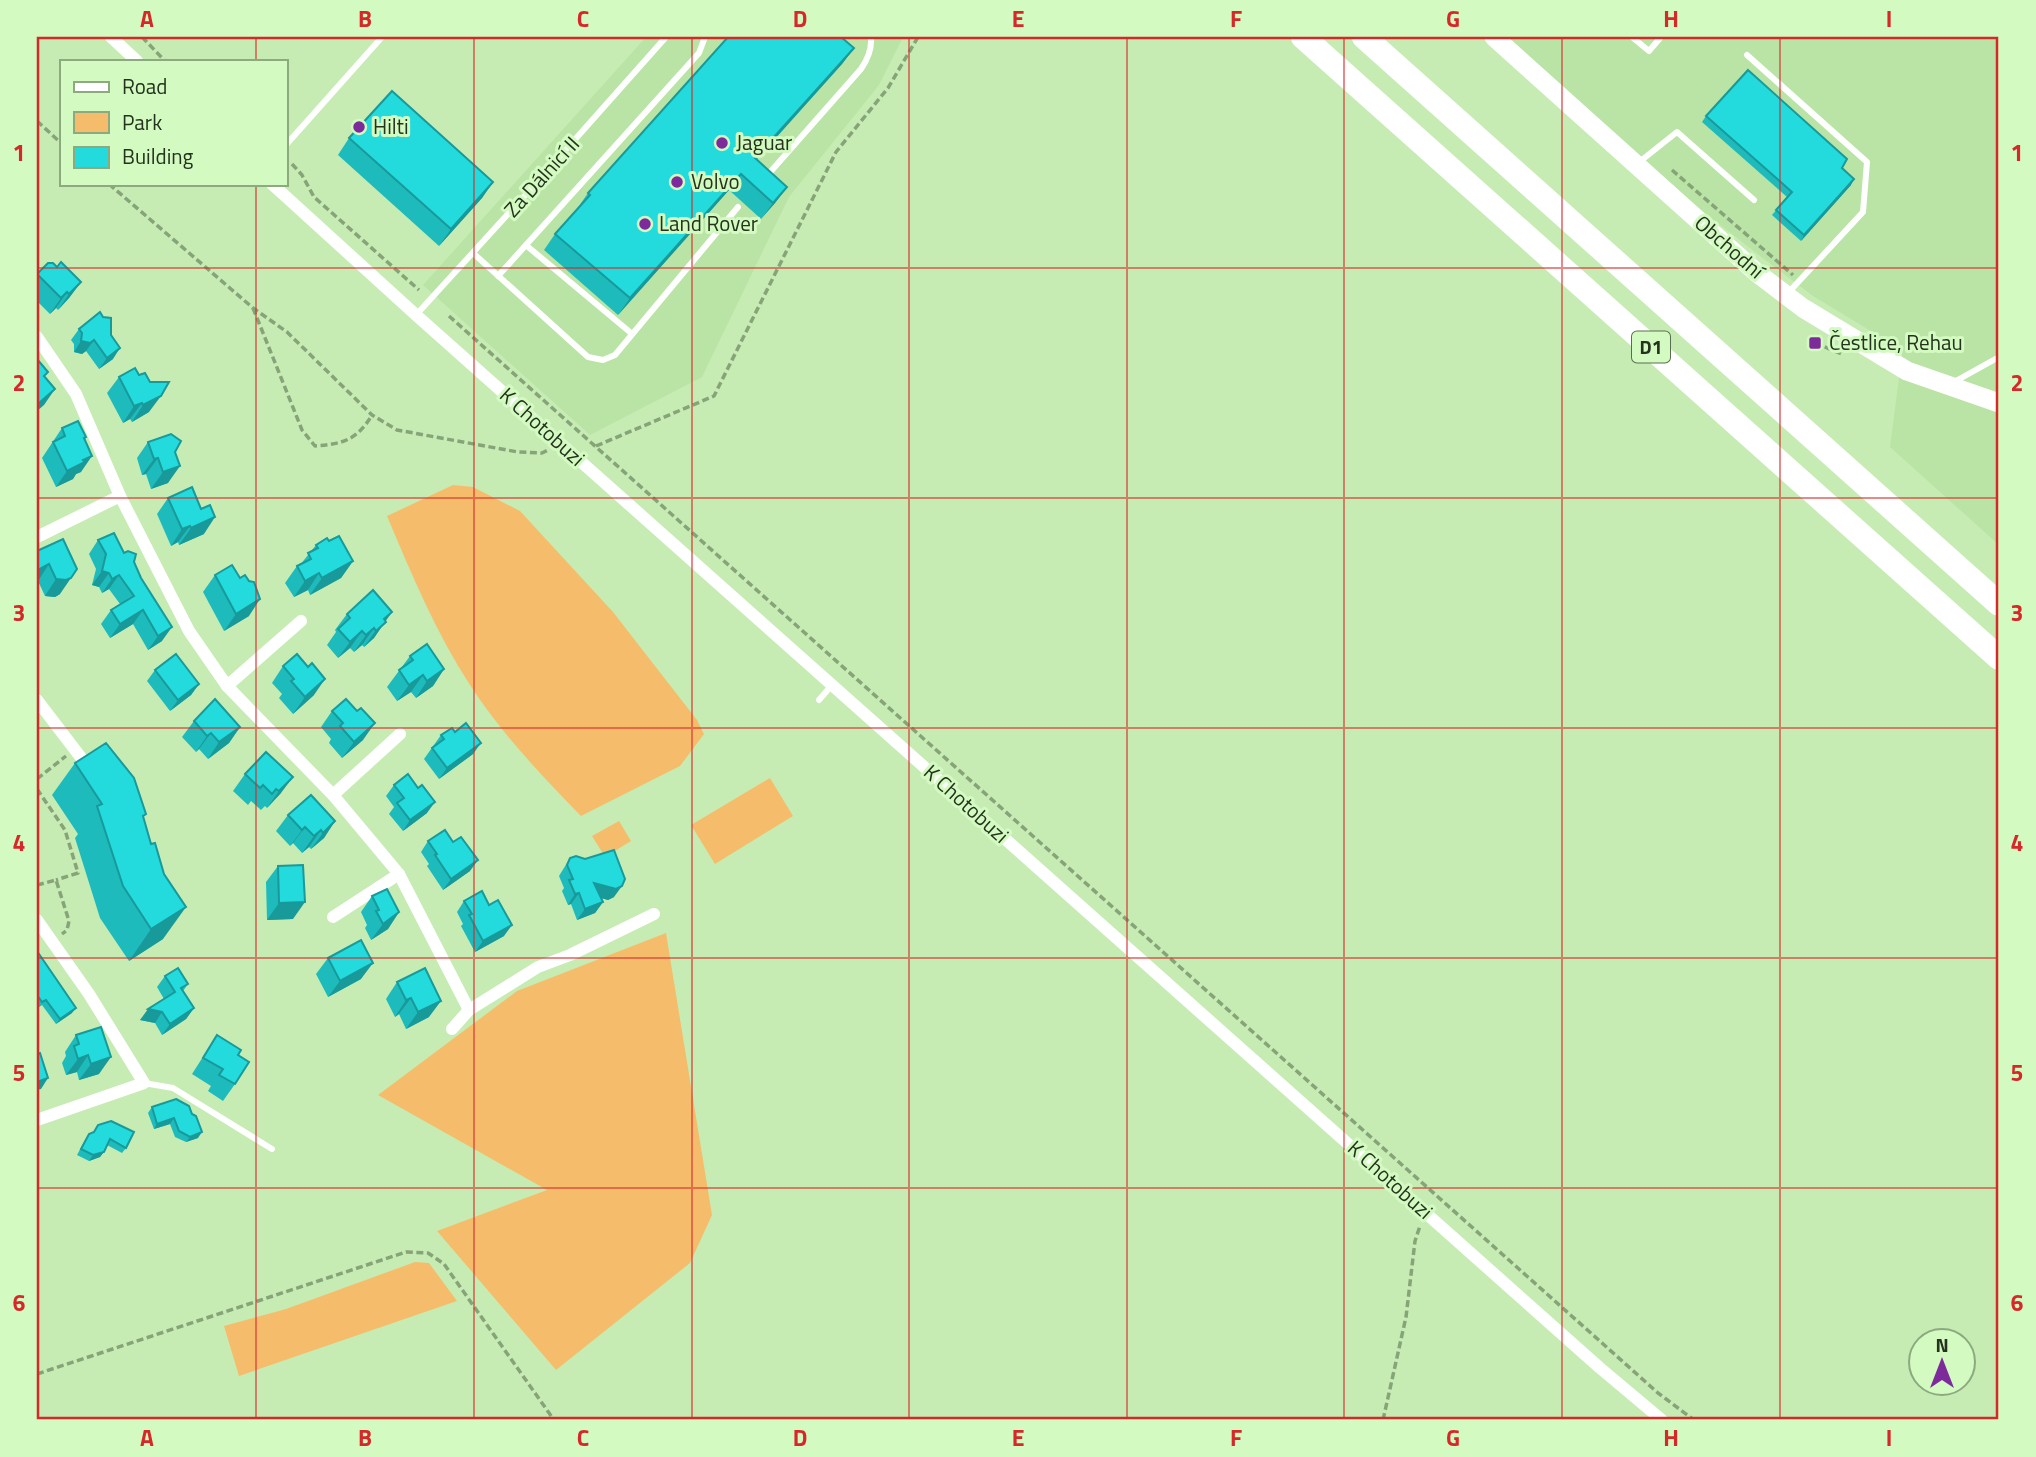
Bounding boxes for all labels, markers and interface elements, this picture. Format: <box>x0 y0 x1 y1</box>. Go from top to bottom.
text: A <box>140 1 154 36</box>
text: B <box>358 1 372 36</box>
text: C <box>577 1 589 36</box>
text: D <box>793 1 807 36</box>
text: E <box>1012 1 1024 36</box>
text: F <box>1230 1 1242 36</box>
text: G <box>1446 1 1460 36</box>
text: H <box>1663 1 1679 36</box>
text: I <box>1886 1 1892 36</box>
legend <box>60 60 287 186</box>
text: Road <box>122 70 167 102</box>
text: Park <box>122 106 162 138</box>
place label: Hilti <box>373 110 409 142</box>
marker: Hilti <box>351 119 367 135</box>
place label: Jaguar <box>736 126 792 158</box>
street label: Za Dálnicí II <box>496 129 587 224</box>
text: 1 <box>13 135 25 170</box>
marker: Jaguar <box>714 135 730 151</box>
text: 1 <box>2011 135 2023 170</box>
text: Building <box>122 140 194 172</box>
place label: Volvo <box>691 165 740 197</box>
marker: Volvo <box>669 174 685 190</box>
place label: Land Rover <box>659 207 758 239</box>
street label: Obchodní <box>1688 207 1773 287</box>
marker: Land Rover <box>637 216 653 232</box>
place label: Čestlice, Rehau <box>1829 326 1963 358</box>
road number: D1 <box>1632 332 1670 362</box>
marker: Čestlice, Rehau <box>1807 335 1823 351</box>
text: 2 <box>13 365 25 400</box>
text: 2 <box>2011 365 2023 400</box>
street label: K Chotobuzi <box>493 379 592 473</box>
text: 3 <box>13 595 25 630</box>
text: 3 <box>2011 595 2023 630</box>
street label: K Chotobuzi <box>917 756 1016 850</box>
text: 4 <box>13 825 25 860</box>
text: 4 <box>2011 825 2023 860</box>
text: 5 <box>13 1055 25 1090</box>
text: 5 <box>2011 1055 2023 1090</box>
street label: K Chotobuzi <box>1341 1132 1440 1226</box>
text: 6 <box>13 1285 26 1320</box>
text: 6 <box>2011 1285 2024 1320</box>
north arrow <box>1906 1328 1976 1398</box>
text: N <box>1935 1330 1949 1359</box>
text: A <box>140 1420 154 1455</box>
text: B <box>358 1420 372 1455</box>
text: C <box>577 1420 589 1455</box>
text: D <box>793 1420 807 1455</box>
text: E <box>1012 1420 1024 1455</box>
text: F <box>1230 1420 1242 1455</box>
text: G <box>1446 1420 1460 1455</box>
text: H <box>1663 1420 1679 1455</box>
text: I <box>1886 1420 1892 1455</box>

